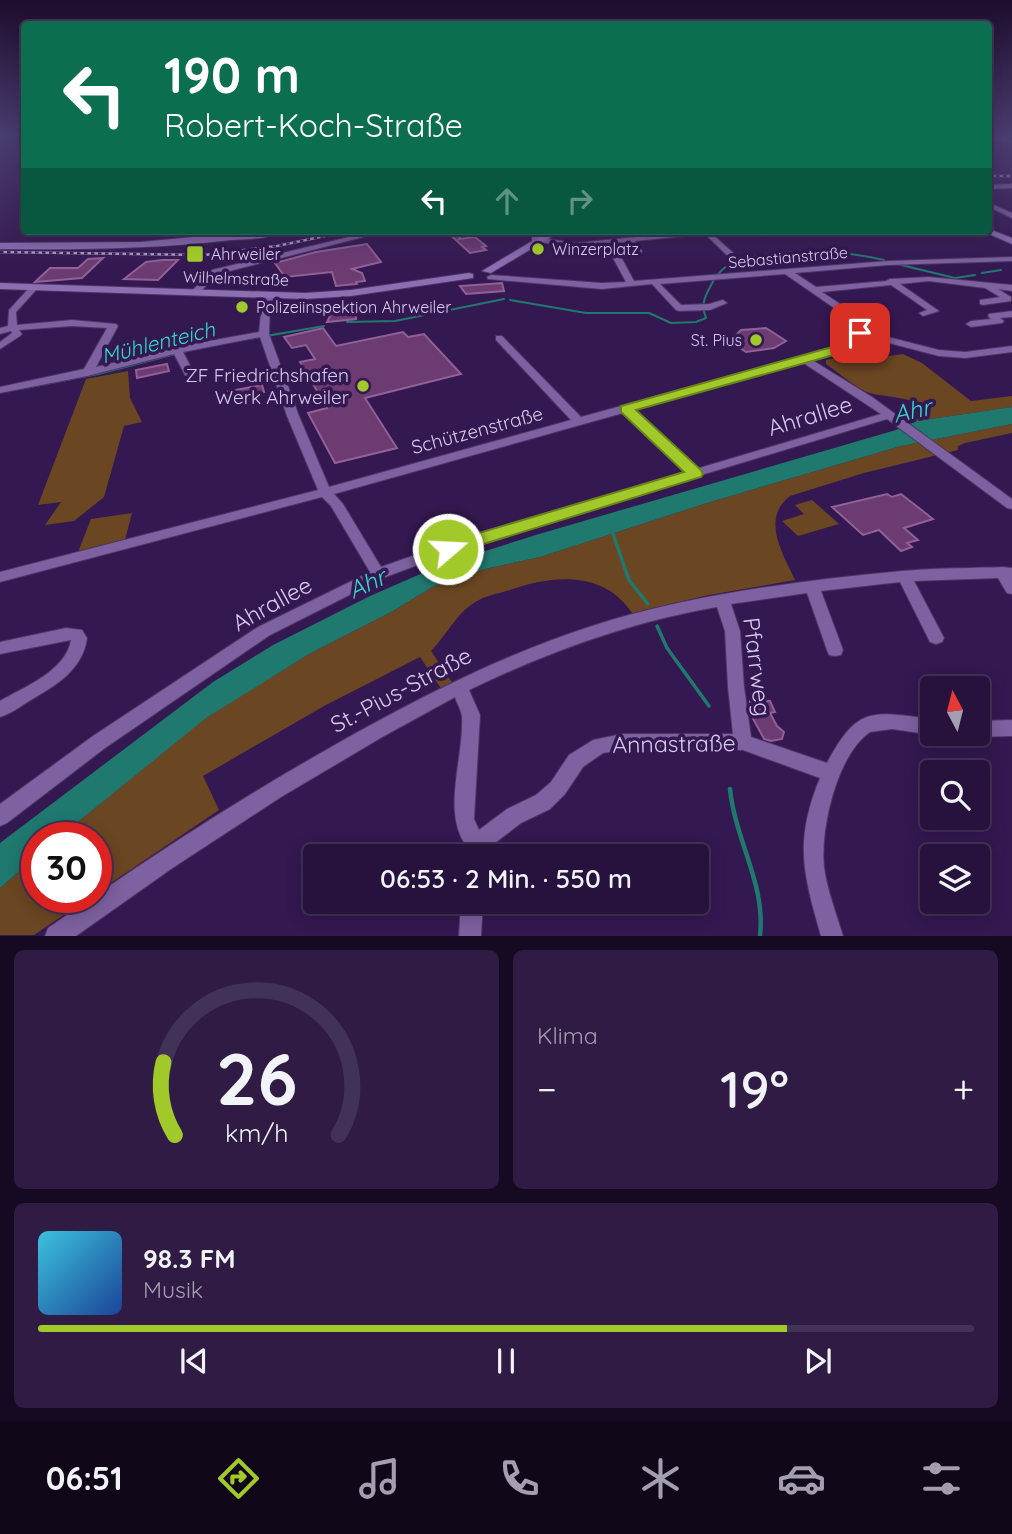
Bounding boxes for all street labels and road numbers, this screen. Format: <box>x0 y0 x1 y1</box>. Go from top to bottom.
street label: Sebastianstraße <box>727 242 849 272</box>
street label: Wilhelmstraße <box>183 266 289 290</box>
street label: Ahrallee <box>764 389 856 442</box>
street label: Schützenstraße <box>408 401 546 459</box>
street label: Ahrallee <box>227 570 317 637</box>
street label: Pfarrweg <box>737 616 778 718</box>
street label: St.-Pius-Straße <box>325 640 476 739</box>
street label: Annastraße <box>612 728 736 759</box>

